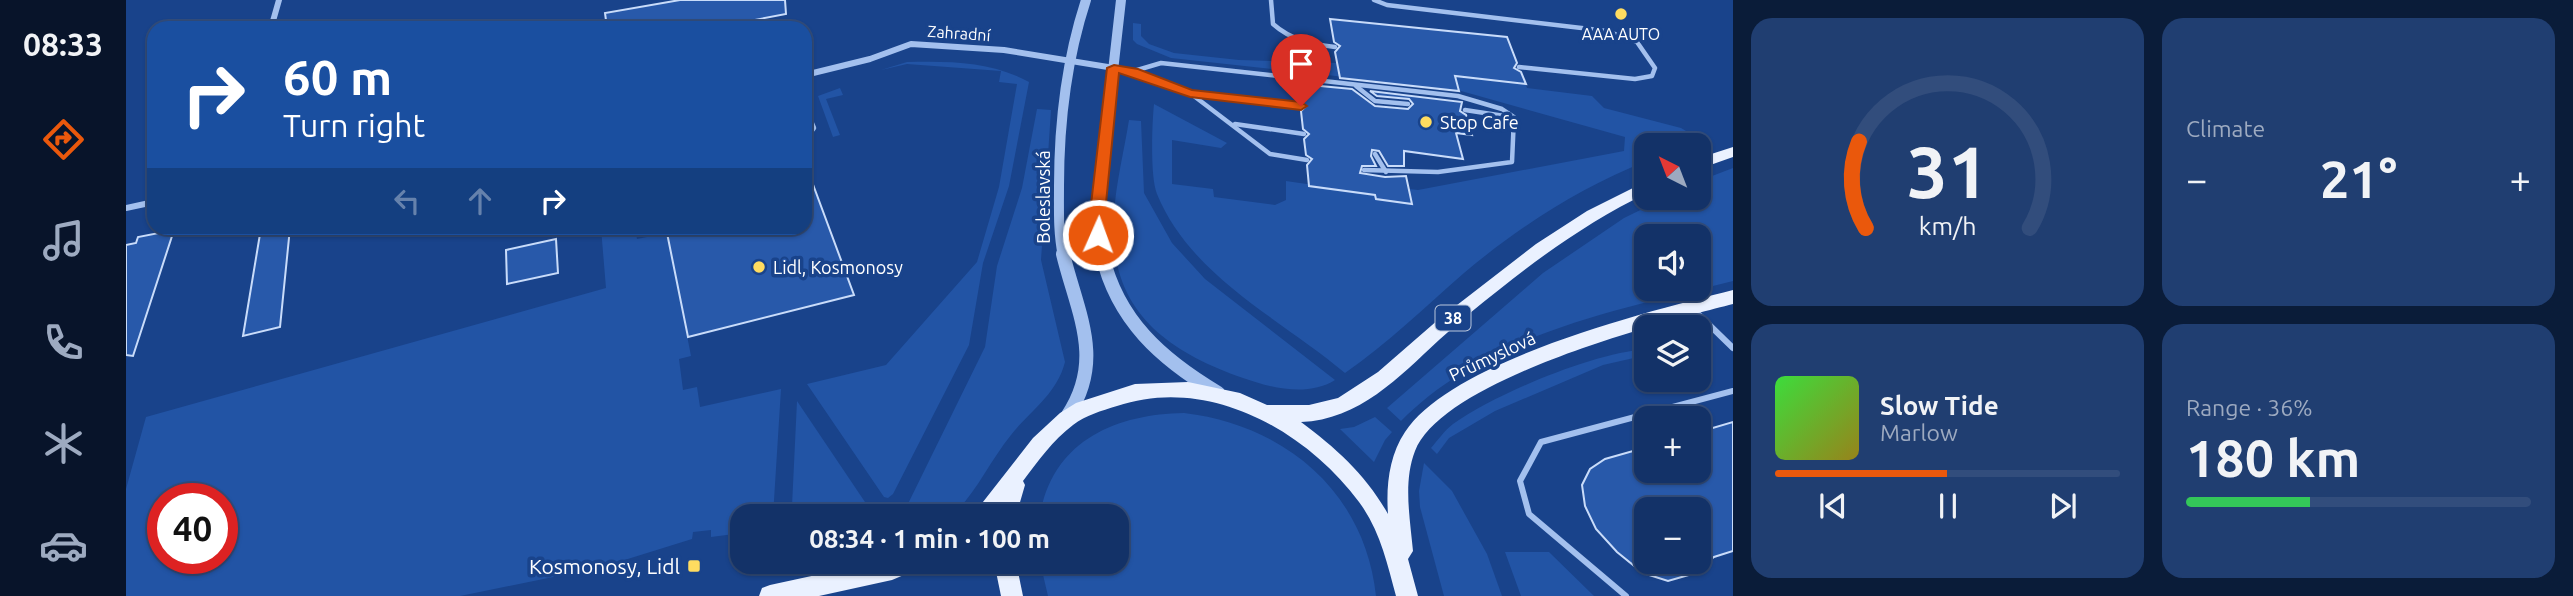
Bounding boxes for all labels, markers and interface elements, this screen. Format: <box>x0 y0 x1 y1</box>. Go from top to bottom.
marker: AAA AUTO <box>1613 6 1629 22</box>
street label: Zahradní <box>927 22 992 44</box>
place label: AAA AUTO <box>1582 25 1660 43</box>
text: 08:33 <box>23 26 103 62</box>
pin <box>1271 34 1331 106</box>
icon: arrive <box>1282 45 1320 83</box>
icon: right <box>168 49 259 140</box>
text: 60 m <box>283 49 392 104</box>
text: Turn right <box>283 107 425 143</box>
place label: Stop Cafe <box>1440 112 1519 132</box>
marker: Stop Cafe <box>1418 114 1434 130</box>
icon: directions <box>39 115 88 164</box>
text: Climate <box>2186 116 2265 141</box>
text: 31 <box>1906 130 1989 212</box>
north arrow <box>1634 133 1712 210</box>
map controls <box>1634 133 1711 574</box>
street label: Boleslavská <box>1033 150 1053 244</box>
text: 21° <box>2320 150 2397 208</box>
text: − <box>2186 158 2207 200</box>
text: + <box>2510 158 2531 200</box>
icon: left <box>388 182 426 220</box>
icon: ahead <box>461 182 499 220</box>
icon: right <box>534 182 572 220</box>
position arrow <box>1061 198 1135 272</box>
text: km/h <box>1919 212 1976 240</box>
icon: music <box>39 216 88 265</box>
button: sound <box>1634 224 1711 301</box>
place label: Lidl, Kosmonosy <box>773 257 903 277</box>
marker: Lidl, Kosmonosy <box>751 259 767 275</box>
road number: 38 <box>1436 306 1470 330</box>
button: layers <box>1634 315 1711 392</box>
icon: phone <box>39 318 88 367</box>
street label: Průmyslová <box>1446 327 1538 385</box>
text: Slow Tide <box>1880 391 1999 420</box>
text: Range · 36% <box>2186 395 2313 420</box>
button: + <box>1634 406 1711 483</box>
icon: climate <box>39 419 88 468</box>
text: Marlow <box>1880 420 1958 445</box>
text: 180 km <box>2186 429 2360 487</box>
speed limit sign: 40 <box>147 483 238 574</box>
icon: previous <box>1814 487 1852 525</box>
icon: pause <box>1929 487 1967 525</box>
icon: next <box>2044 487 2082 525</box>
button: − <box>1634 497 1711 574</box>
icon: car <box>39 521 88 570</box>
text: 08:34 · 1 min · 100 m <box>809 524 1050 553</box>
place label: Kosmonosy, Lidl <box>529 554 680 578</box>
marker: Kosmonosy, Lidl <box>686 558 702 574</box>

